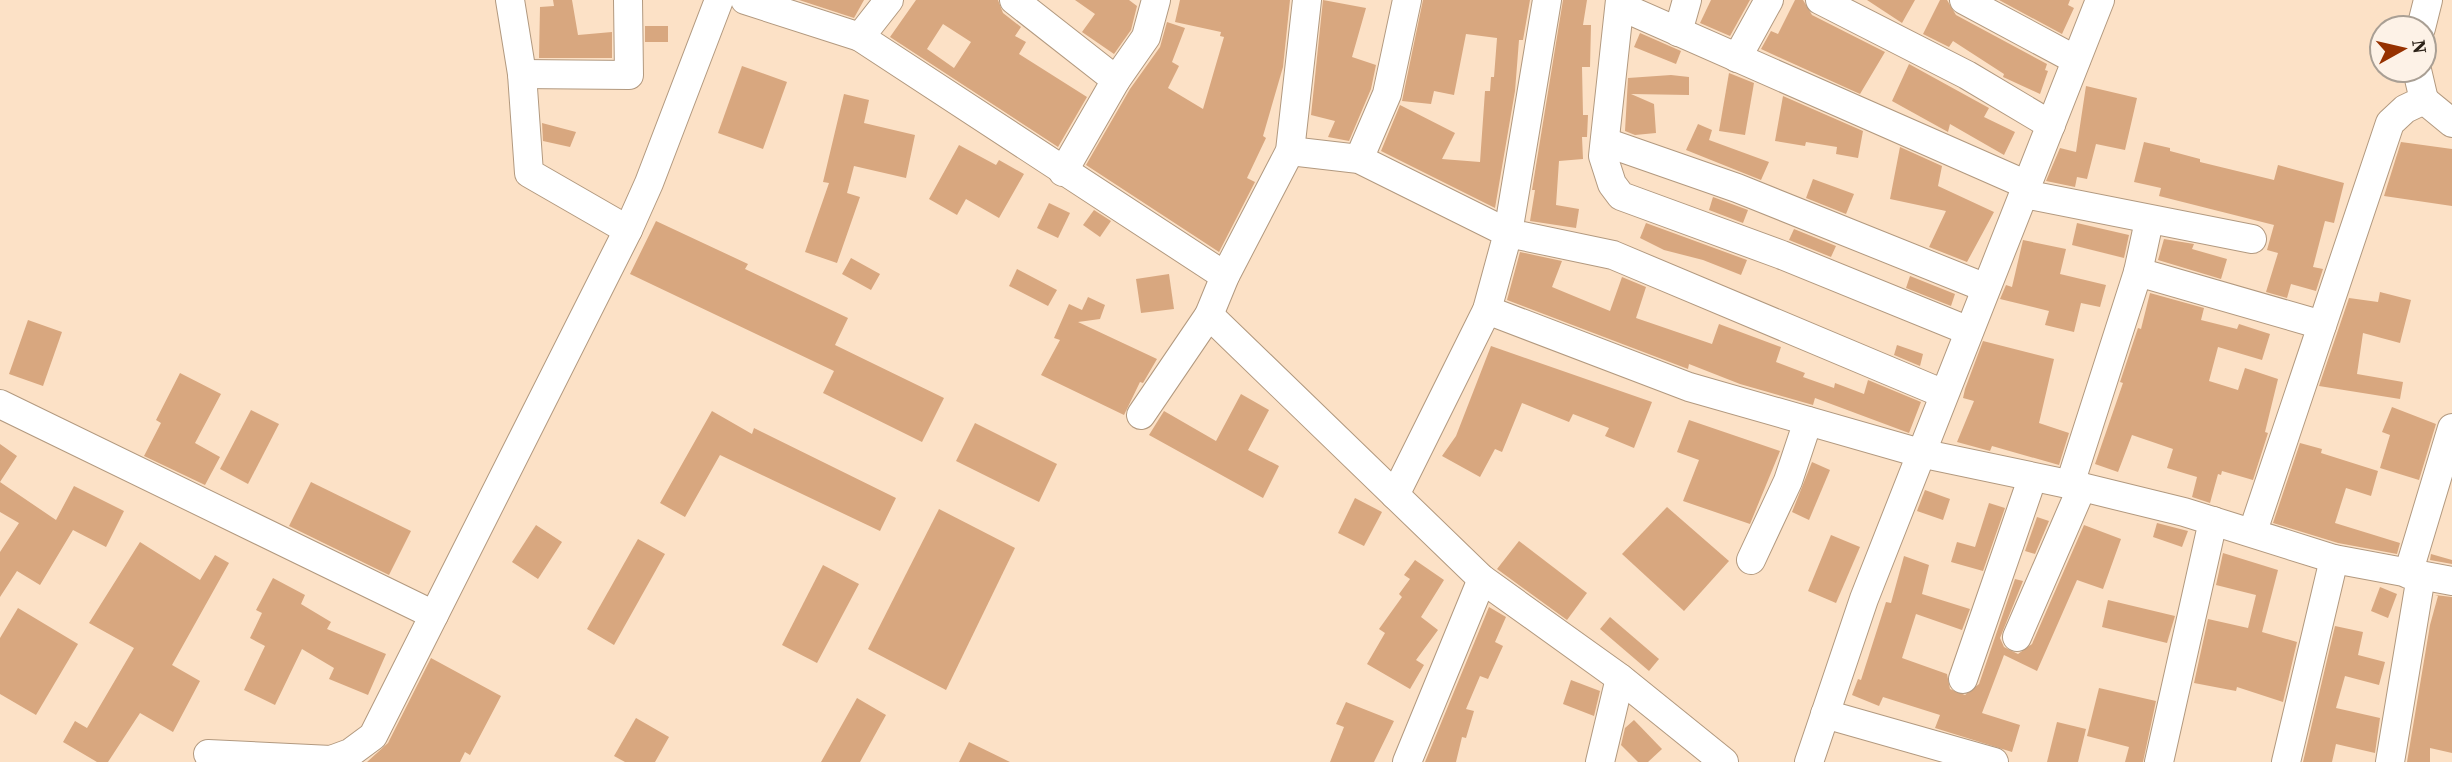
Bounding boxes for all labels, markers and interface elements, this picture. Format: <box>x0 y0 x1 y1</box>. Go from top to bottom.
north arrow <box>2368 14 2438 84</box>
text: N <box>2406 38 2434 55</box>

